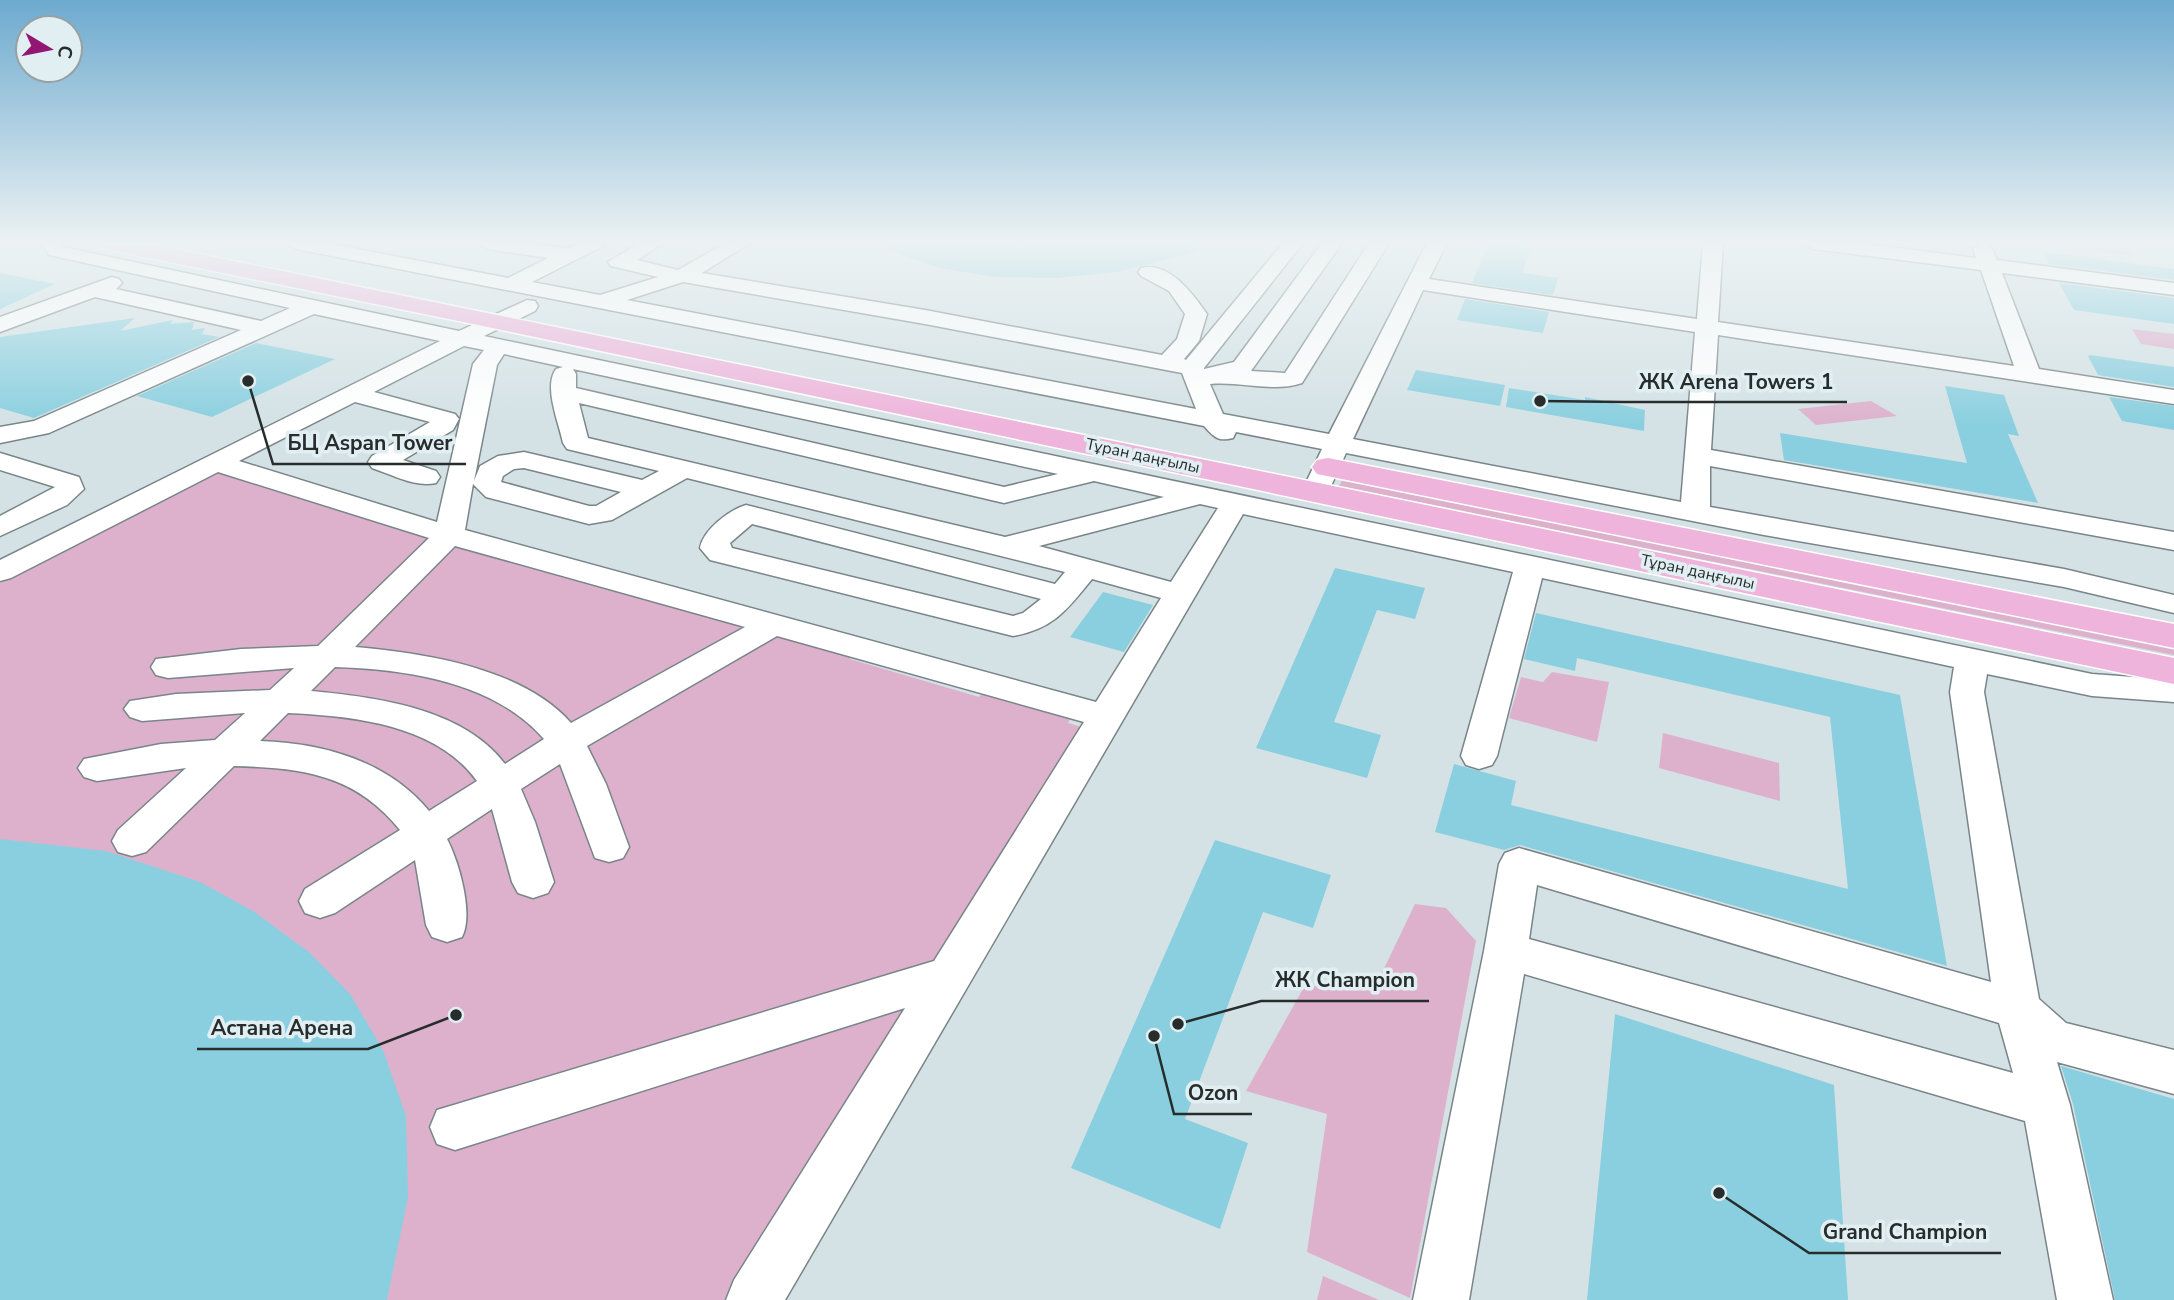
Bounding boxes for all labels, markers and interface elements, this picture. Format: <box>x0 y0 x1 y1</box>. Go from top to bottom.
north arrow <box>14 14 84 84</box>
text: С <box>51 43 79 60</box>
callout: ЖК Arena Towers 1 <box>1624 360 1847 402</box>
text: ЖК Arena Towers 1 <box>1639 368 1833 396</box>
callout: БЦ Aspan Tower <box>273 422 466 464</box>
text: БЦ Aspan Tower <box>287 429 453 457</box>
street label: Тұран даңғылы <box>1084 433 1202 479</box>
street label: Тұран даңғылы <box>1639 549 1757 595</box>
callout: ЖК Champion <box>1261 959 1429 1001</box>
text: ЖК Champion <box>1275 966 1415 994</box>
callout: Астана Арена <box>197 1007 368 1049</box>
text: Астана Арена <box>211 1014 353 1042</box>
callout: Ozon <box>1174 1072 1252 1114</box>
text: Ozon <box>1188 1079 1238 1107</box>
callout: Grand Champion <box>1809 1211 2001 1253</box>
text: Grand Champion <box>1823 1218 1987 1246</box>

